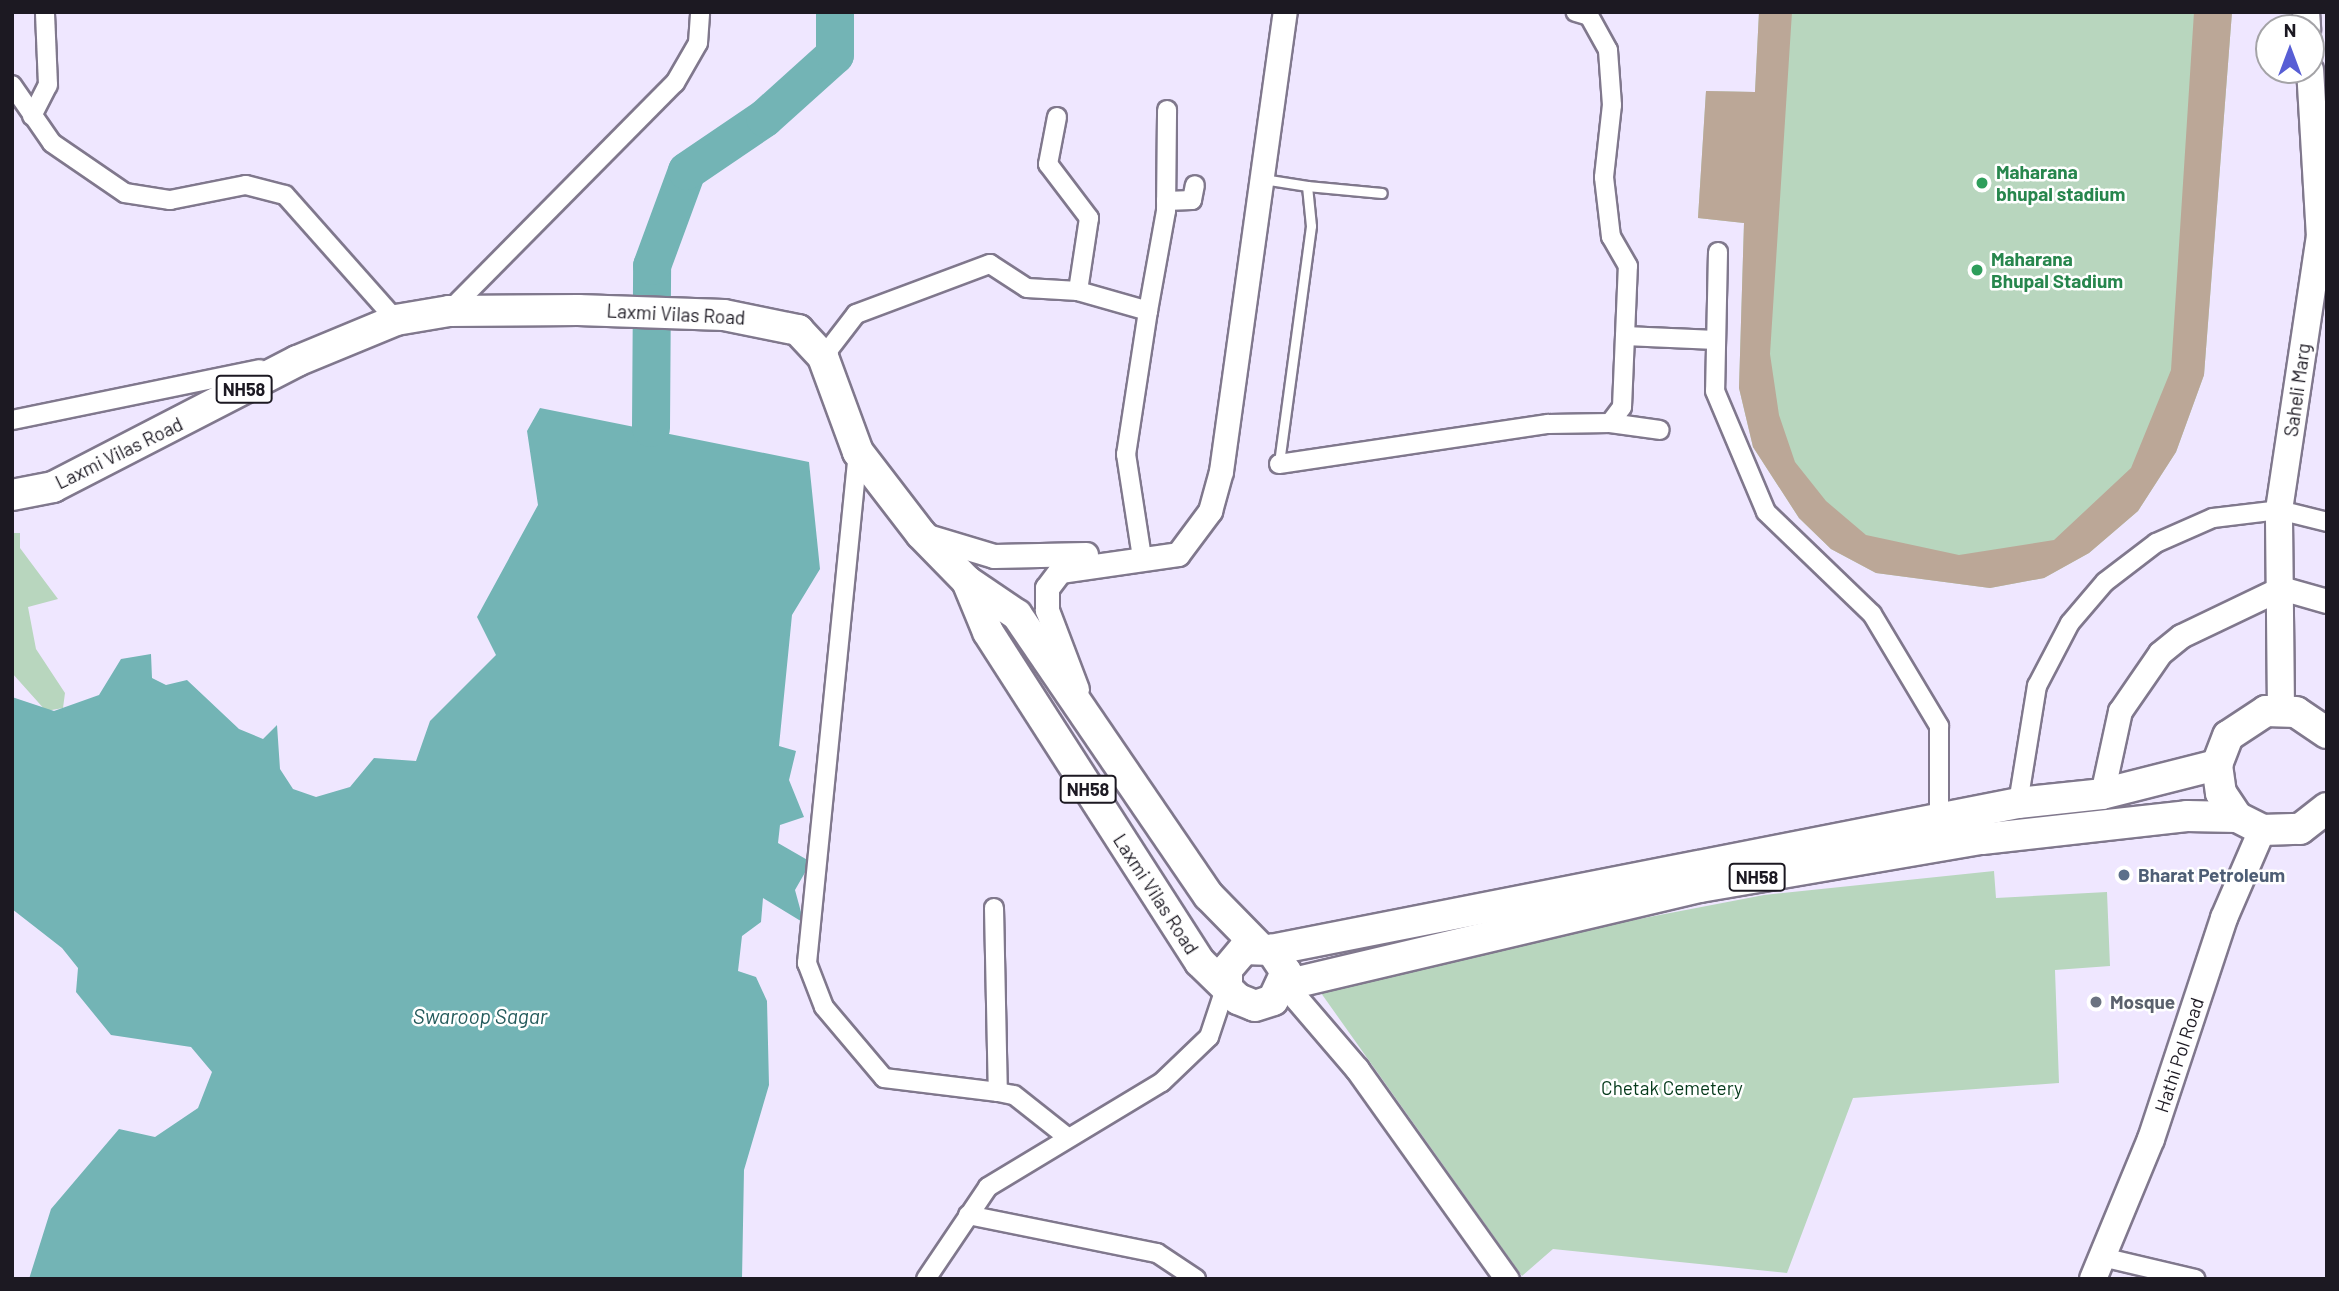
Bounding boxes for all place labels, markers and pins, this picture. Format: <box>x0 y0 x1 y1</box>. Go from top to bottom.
place label: Maharana bhupal stadium <box>1996 161 2125 205</box>
marker: Maharana bhupal stadium <box>1974 175 1990 191</box>
place label: Maharana Bhupal Stadium <box>1991 248 2123 292</box>
marker: Maharana Bhupal Stadium <box>1969 262 1985 278</box>
place label: Bharat Petroleum <box>2138 864 2285 886</box>
marker: Bharat Petroleum <box>2116 867 2132 883</box>
place label: Mosque <box>2110 991 2175 1013</box>
marker: Mosque <box>2088 994 2104 1010</box>

